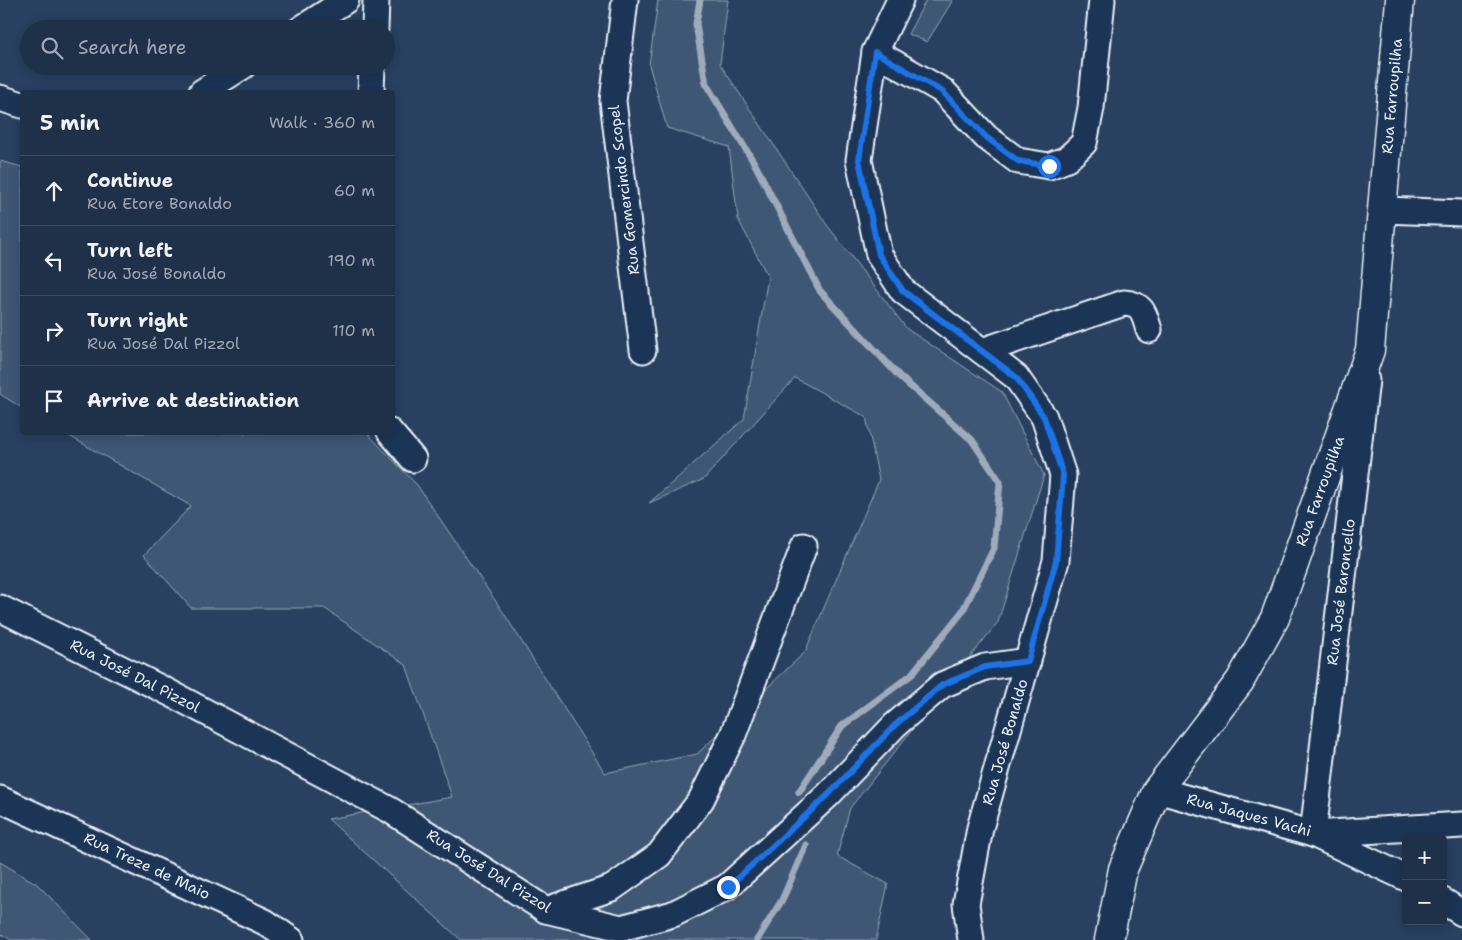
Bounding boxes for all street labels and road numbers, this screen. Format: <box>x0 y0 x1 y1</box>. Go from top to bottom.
street label: Rua Farroupilha <box>1377 37 1407 155</box>
street label: Rua Gomercindo Scopel <box>604 104 644 276</box>
street label: Rua Farroupilha <box>1291 433 1349 549</box>
street label: Rua José Baroncello <box>1322 518 1360 666</box>
street label: Rua José Dal Pizzol <box>67 635 204 718</box>
street label: Rua José Bonaldo <box>977 677 1033 807</box>
street label: Rua Jaques Vachi <box>1185 789 1313 841</box>
street label: Rua José Dal Pizzol <box>423 825 555 918</box>
street label: Rua Treze de Maio <box>81 828 213 904</box>

